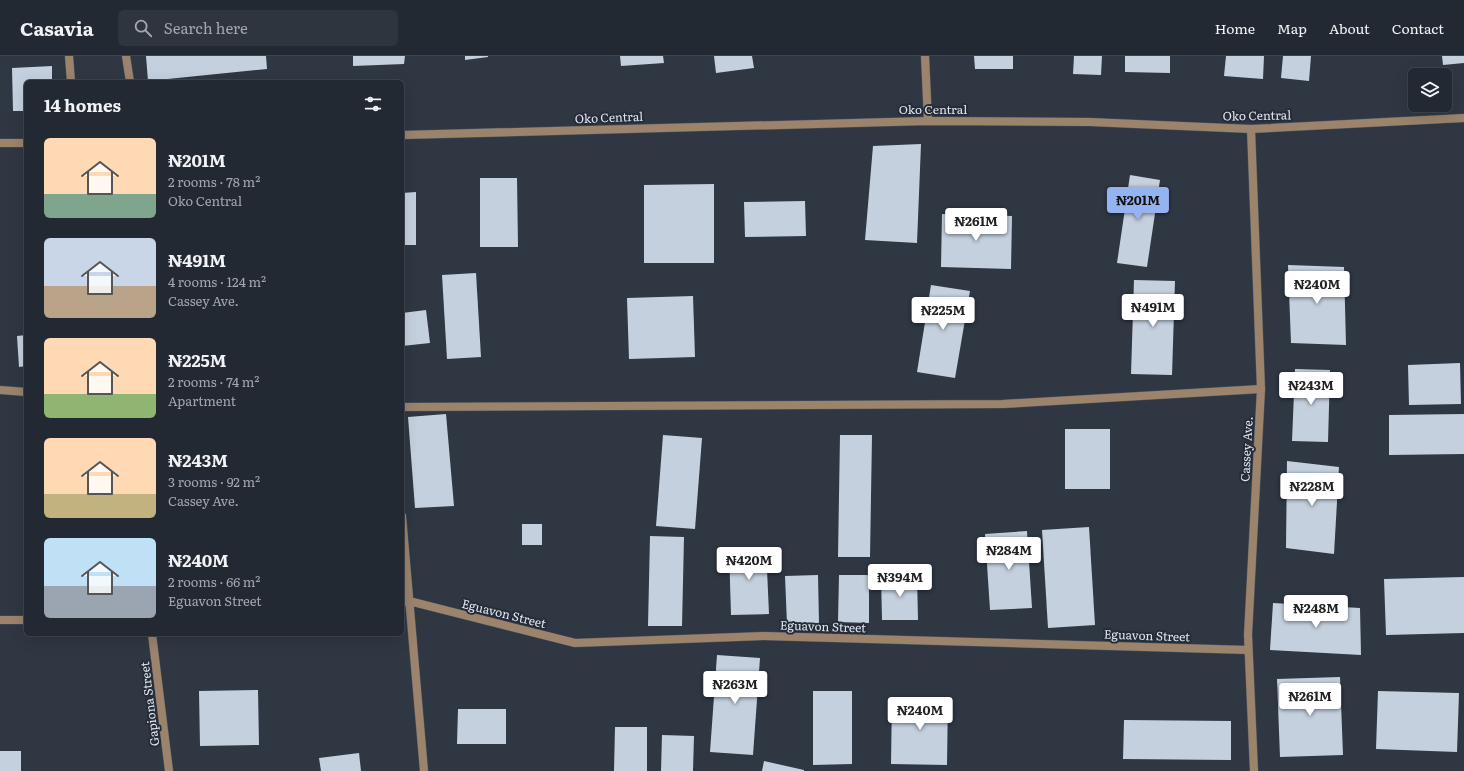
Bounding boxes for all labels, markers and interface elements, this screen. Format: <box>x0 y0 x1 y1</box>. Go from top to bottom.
search box <box>118 10 398 46</box>
text: Casavia <box>20 14 94 42</box>
text: Search here <box>164 16 248 39</box>
icon: search <box>132 17 154 39</box>
text: Home <box>1215 18 1255 38</box>
text: Map <box>1277 18 1307 38</box>
text: About <box>1329 18 1370 38</box>
text: Contact <box>1392 18 1444 38</box>
map controls <box>1408 68 1452 112</box>
button: layers <box>1408 68 1452 112</box>
text: 14 homes <box>44 92 121 117</box>
icon: filters <box>362 93 384 115</box>
street label: Oko Central <box>899 100 967 118</box>
street label: Oko Central <box>1223 105 1291 125</box>
street label: Oko Central <box>574 107 644 127</box>
text: ₦201M <box>168 147 226 172</box>
icon: home <box>76 154 124 202</box>
text: 2 rooms · 78 m² <box>168 172 260 191</box>
pin: ₦201M <box>1110 187 1166 221</box>
text: ₦201M <box>1116 190 1160 209</box>
text: Oko Central <box>168 191 242 210</box>
pin: ₦261M <box>948 208 1004 242</box>
text: ₦261M <box>954 211 998 230</box>
text: ₦491M <box>168 247 226 272</box>
icon: home <box>76 254 124 302</box>
pin: ₦240M <box>1289 271 1345 305</box>
text: 4 rooms · 124 m² <box>168 272 266 291</box>
text: ₦240M <box>1294 274 1340 293</box>
text: Cassey Ave. <box>168 291 239 310</box>
pin: ₦491M <box>1125 294 1181 328</box>
pin: ₦225M <box>915 297 971 331</box>
text: ₦491M <box>1131 297 1175 316</box>
text: ₦225M <box>921 300 965 319</box>
text: ₦225M <box>168 347 227 372</box>
icon: home <box>76 354 124 402</box>
text: 2 rooms · 74 m² <box>168 372 259 391</box>
pin: ₦243M <box>1283 372 1339 406</box>
text: ₦243M <box>1288 375 1334 394</box>
text: Apartment <box>168 391 236 410</box>
street label: Cassey Ave. <box>1235 416 1257 482</box>
text: ₦243M <box>168 447 228 472</box>
icon: home <box>76 454 124 502</box>
text: 3 rooms · 92 m² <box>168 472 260 491</box>
pin: ₦228M <box>1284 473 1340 507</box>
text: ₦228M <box>1289 476 1335 495</box>
text: Cassey Ave. <box>168 491 239 510</box>
pin: ₦284M <box>981 537 1037 571</box>
text: ₦284M <box>986 540 1032 559</box>
text: ₦240M <box>168 547 229 572</box>
pin: ₦420M <box>721 547 777 581</box>
text: ₦420M <box>726 550 772 569</box>
icon: home <box>76 554 124 602</box>
pin: ₦394M <box>872 564 928 598</box>
text: ₦394M <box>877 567 923 586</box>
text: 2 rooms · 66 m² <box>168 572 261 591</box>
text: Eguavon Street <box>168 591 262 610</box>
street label: Eguavon Street <box>460 594 548 632</box>
pin: ₦248M <box>1288 595 1344 629</box>
text: ₦248M <box>1293 598 1339 617</box>
street label: Eguavon Street <box>780 615 867 637</box>
street label: Eguavon Street <box>1104 624 1191 646</box>
street label: Gapiona Street <box>135 661 163 747</box>
pin: ₦263M <box>707 671 763 705</box>
text: ₦263M <box>712 674 758 693</box>
pin: ₦261M <box>1282 683 1338 717</box>
text: ₦261M <box>1288 686 1332 705</box>
pin: ₦240M <box>892 697 948 731</box>
text: ₦240M <box>897 700 943 719</box>

